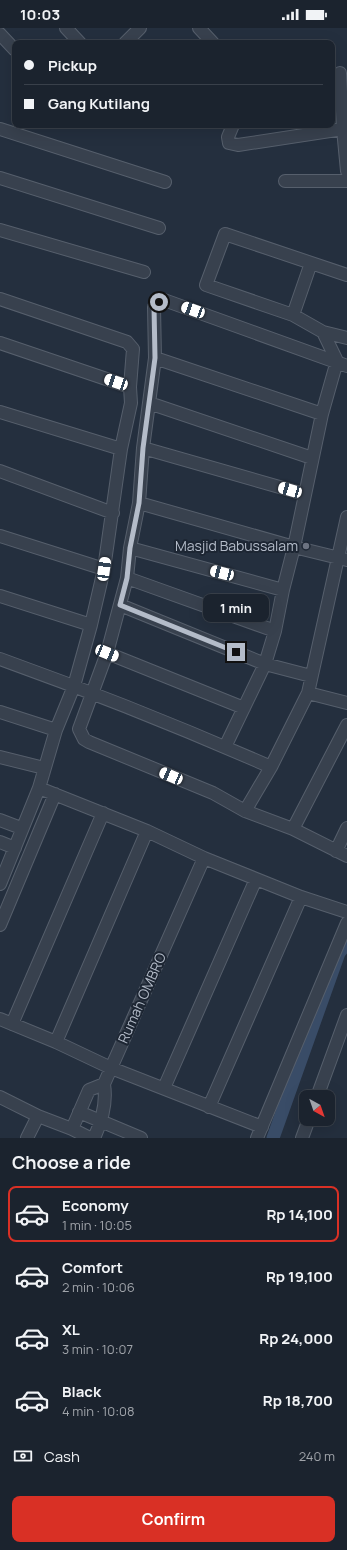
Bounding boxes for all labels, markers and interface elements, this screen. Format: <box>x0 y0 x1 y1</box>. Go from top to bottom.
text: 10:03 <box>20 4 60 25</box>
text: Pickup <box>48 55 97 76</box>
text: Gang Kutilang <box>48 93 150 114</box>
route start <box>150 293 168 311</box>
car <box>180 300 206 320</box>
car <box>103 372 129 392</box>
car <box>277 481 303 499</box>
place label: Masjid Babussalam <box>175 536 298 555</box>
marker: Masjid Babussalam <box>301 541 311 551</box>
car <box>96 556 112 582</box>
car <box>209 564 235 582</box>
callout: 1 min <box>203 594 269 622</box>
text: 1 min <box>220 599 252 617</box>
car <box>94 643 120 663</box>
route end <box>227 643 245 661</box>
car <box>158 766 184 786</box>
street label: Rumah OMBRO <box>113 949 170 1046</box>
north arrow <box>299 1090 335 1126</box>
map controls <box>299 1090 335 1126</box>
text: Choose a ride <box>12 1150 131 1174</box>
text: Economy <box>62 1195 129 1216</box>
icon: car <box>14 1196 50 1232</box>
text: Rp 14,100 <box>266 1204 333 1225</box>
text: 1 min · 10:05 <box>62 1216 132 1234</box>
text: Comfort <box>62 1257 123 1278</box>
icon: car <box>14 1258 50 1294</box>
text: Rp 19,100 <box>266 1266 333 1287</box>
text: 2 min · 10:06 <box>62 1278 135 1296</box>
text: XL <box>62 1319 80 1340</box>
icon: car <box>14 1320 50 1356</box>
text: Rp 24,000 <box>259 1328 333 1349</box>
text: 3 min · 10:07 <box>62 1340 133 1358</box>
text: Black <box>62 1381 101 1402</box>
icon: car <box>14 1382 50 1418</box>
text: Rp 18,700 <box>263 1390 333 1411</box>
text: 4 min · 10:08 <box>62 1402 135 1420</box>
icon: cash <box>12 1445 34 1467</box>
text: Cash <box>44 1446 80 1467</box>
text: 240 m <box>299 1447 335 1465</box>
button: Confirm <box>12 1496 335 1542</box>

